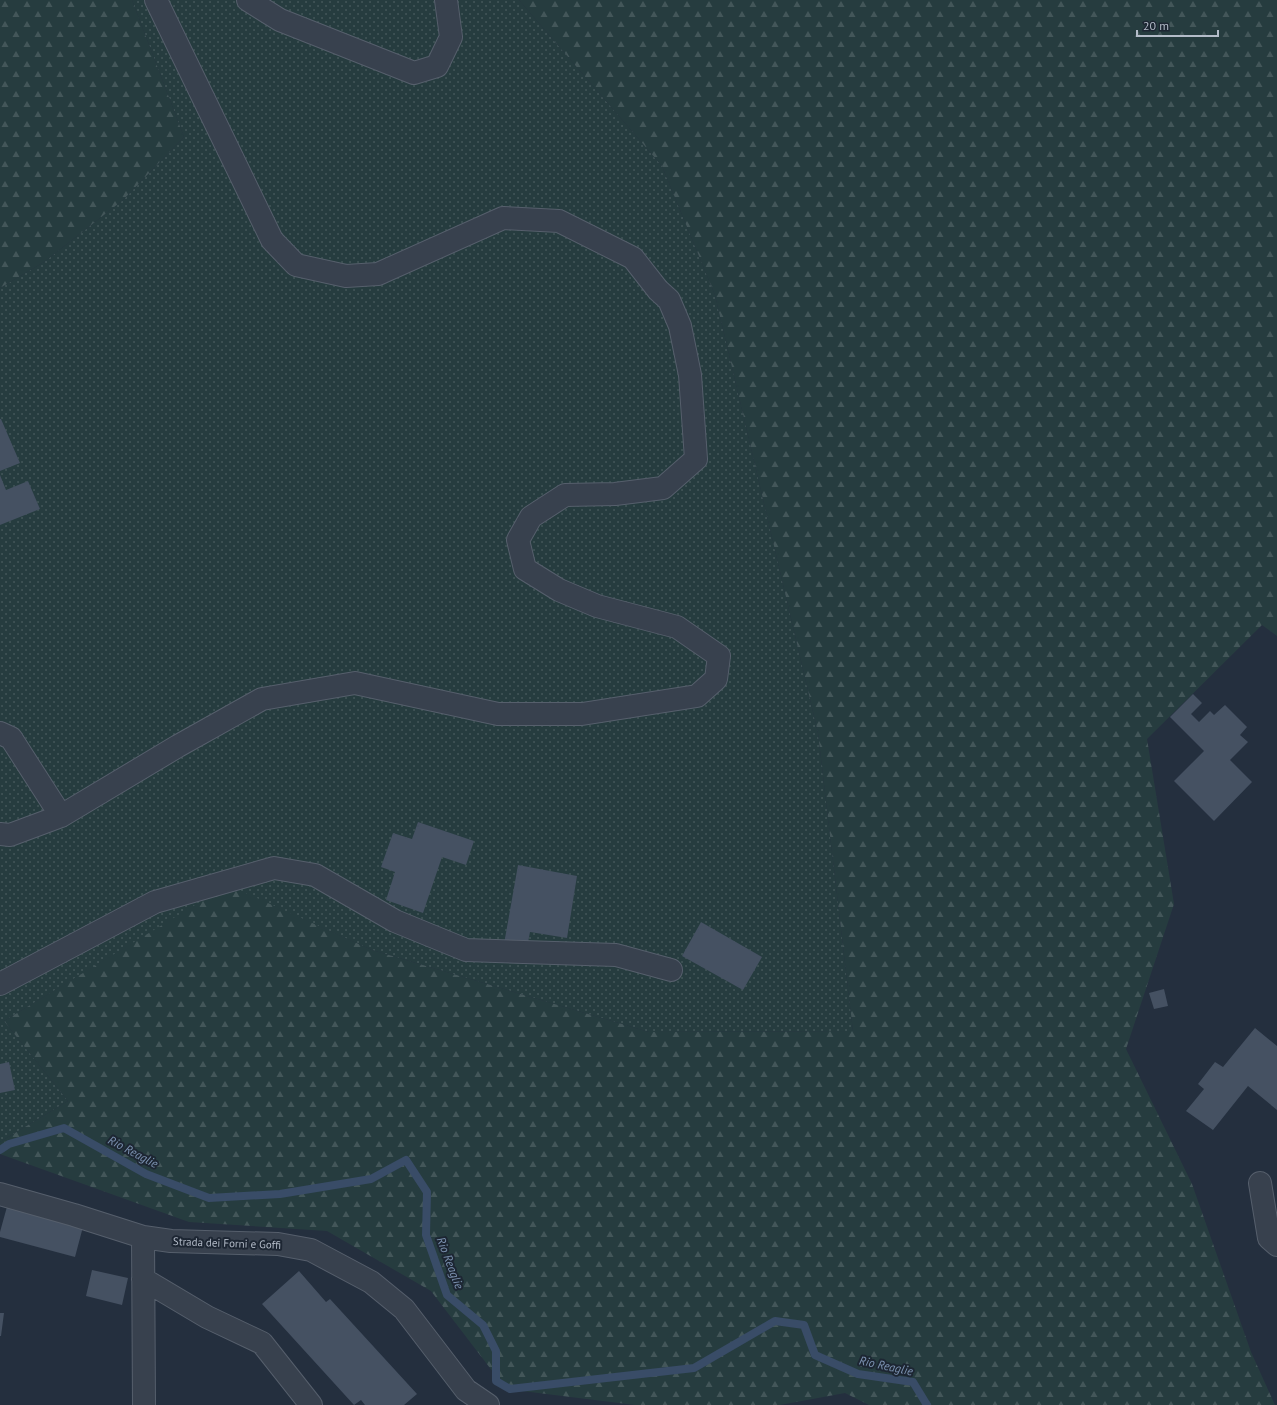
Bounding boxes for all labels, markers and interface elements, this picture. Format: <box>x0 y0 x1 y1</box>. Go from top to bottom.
scale bar <box>1137 12 1218 38</box>
text: 20 m <box>1143 18 1169 33</box>
water label: Rio Reaglie <box>106 1132 161 1171</box>
street label: Strada dei Forni e Goffi <box>173 1234 281 1252</box>
water label: Rio Reaglie <box>434 1235 467 1291</box>
water label: Rio Reaglie <box>858 1353 915 1379</box>

